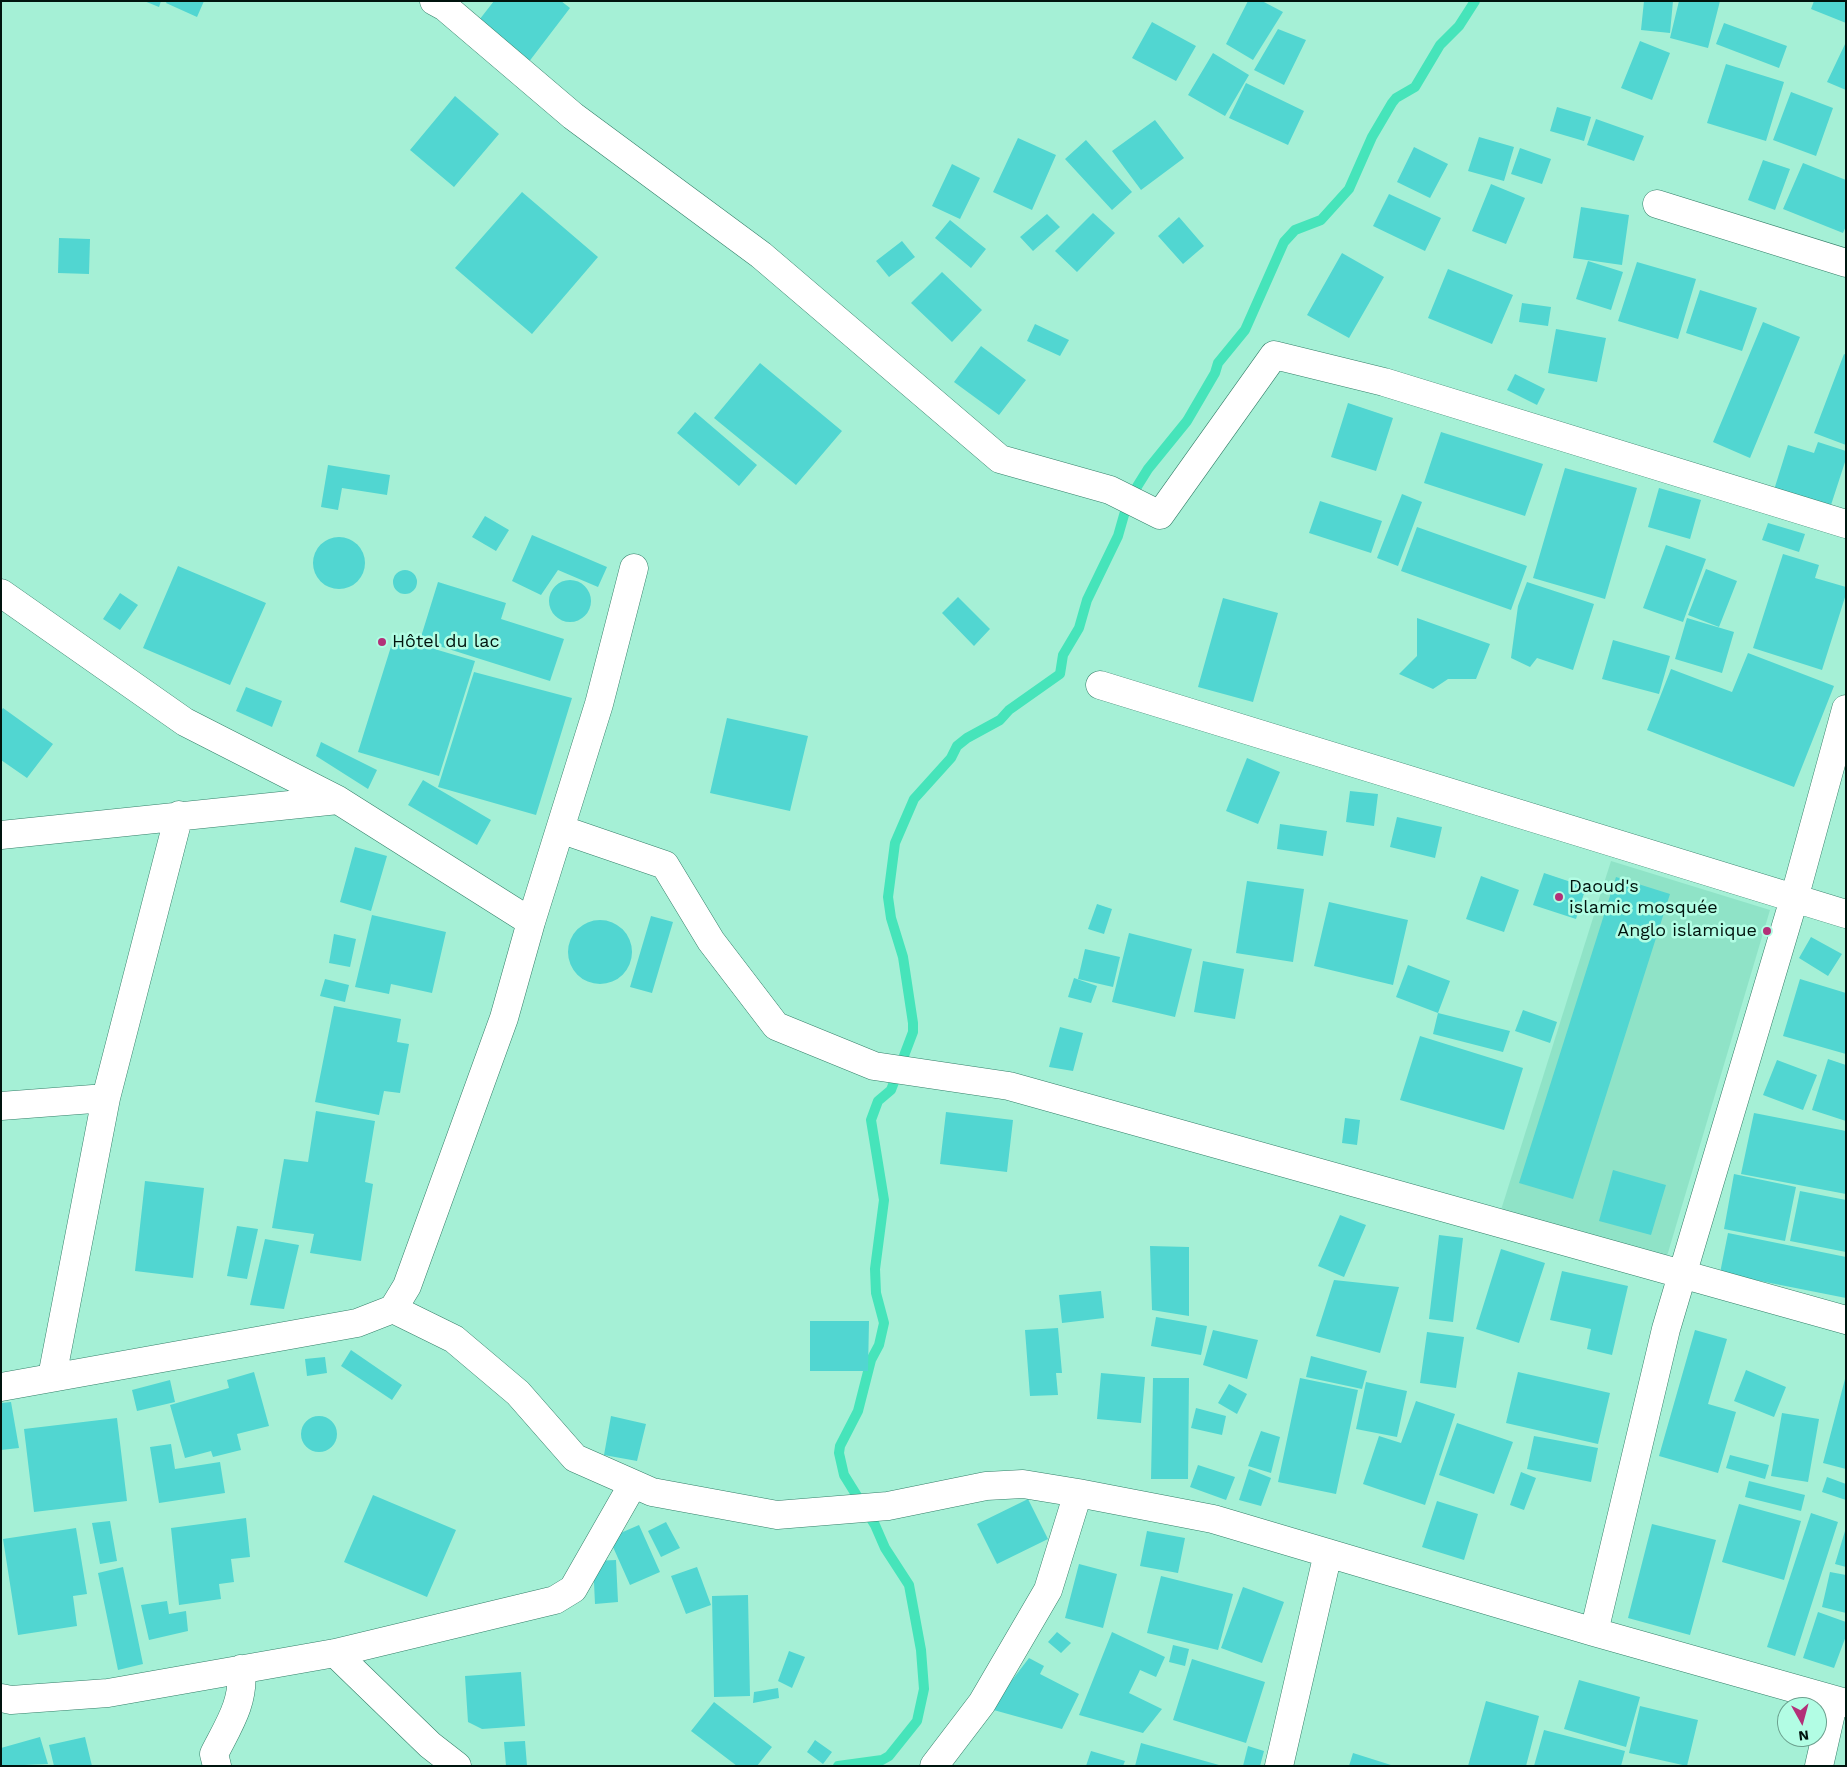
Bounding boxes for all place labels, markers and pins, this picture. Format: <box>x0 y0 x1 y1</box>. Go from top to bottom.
place label: Hôtel du lac <box>392 631 500 653</box>
marker: Hôtel du lac <box>376 636 388 648</box>
place label: Daoud's islamic mosquée <box>1569 876 1718 919</box>
marker: Daoud's islamic mosquée <box>1553 891 1565 903</box>
place label: Anglo islamique <box>1617 920 1757 942</box>
marker: Anglo islamique <box>1761 925 1773 937</box>

